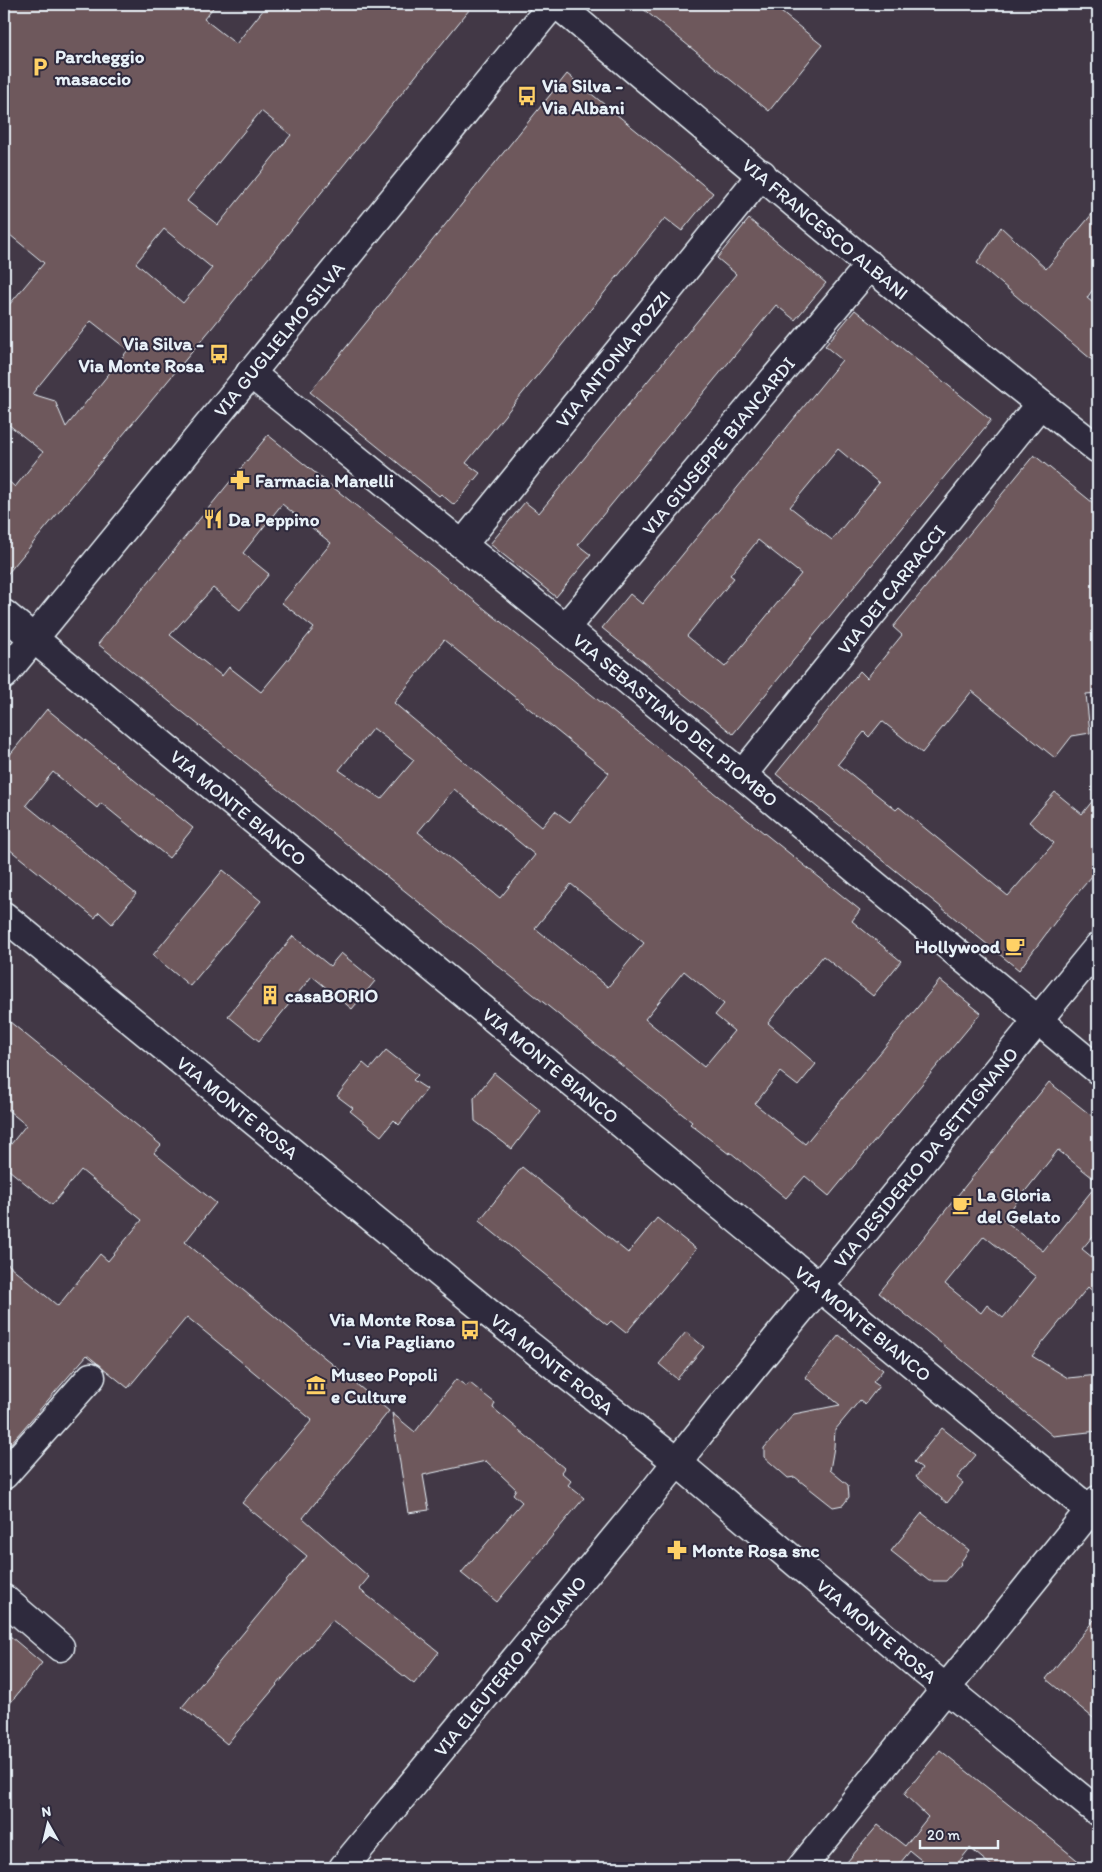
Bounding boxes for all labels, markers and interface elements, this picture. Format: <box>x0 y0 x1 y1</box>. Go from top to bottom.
place label: Parcheggio masaccio <box>54 45 145 90</box>
parking icon: Parcheggio masaccio <box>29 56 51 78</box>
place label: Via Silva - Via Albani <box>542 74 625 119</box>
bus stop icon: Via Silva - Via Albani <box>516 85 538 107</box>
street label: VIA FRANCESCO ALBANI <box>738 153 913 304</box>
street label: VIA GUGLIELMO SILVA <box>208 257 349 422</box>
street label: VIA ANTONIA POZZI <box>550 286 675 432</box>
place label: Via Silva - Via Monte Rosa <box>78 332 204 377</box>
bus stop icon: Via Silva - Via Monte Rosa <box>208 343 230 365</box>
street label: VIA GIUSEPPE BIANCARDI <box>637 352 800 540</box>
pharmacy icon: Farmacia Manelli <box>229 469 251 491</box>
place label: Farmacia Manelli <box>255 469 394 492</box>
restaurant icon: Da Peppino <box>202 508 224 530</box>
place label: Da Peppino <box>228 508 320 531</box>
street label: VIA DEI CARRACCI <box>832 520 950 659</box>
street label: VIA SEBASTIANO DEL PIOMBO <box>568 628 783 811</box>
street label: VIA MONTE BIANCO <box>166 745 311 871</box>
place label: Hollywood <box>915 935 1001 958</box>
cafe icon: Hollywood <box>1004 935 1026 957</box>
building icon: casaBORIO <box>259 984 281 1006</box>
place label: casaBORIO <box>285 984 378 1007</box>
street label: VIA MONTE BIANCO <box>478 1002 624 1128</box>
street label: VIA DESIDERIO DA SETTIGNANO <box>828 1042 1023 1272</box>
street label: VIA MONTE ROSA <box>172 1051 303 1164</box>
place label: La Gloria del Gelato <box>977 1183 1061 1228</box>
cafe icon: La Gloria del Gelato <box>951 1194 973 1216</box>
street label: VIA MONTE BIANCO <box>790 1260 936 1386</box>
place label: Via Monte Rosa - Via Pagliano <box>329 1308 455 1353</box>
street label: VIA MONTE ROSA <box>486 1308 619 1419</box>
bus stop icon: Via Monte Rosa - Via Pagliano <box>459 1319 481 1341</box>
place label: Museo Popoli e Culture <box>331 1363 438 1408</box>
museum icon: Museo Popoli e Culture <box>305 1374 327 1396</box>
pharmacy icon: Monte Rosa snc <box>666 1539 688 1561</box>
place label: Monte Rosa snc <box>692 1539 820 1562</box>
street label: VIA ELEUTERIO PAGLIANO <box>429 1571 591 1761</box>
street label: VIA MONTE ROSA <box>812 1573 942 1688</box>
north arrow <box>22 1800 72 1850</box>
text: N <box>40 1803 52 1821</box>
scale bar <box>920 1817 997 1849</box>
text: 20 m <box>927 1826 961 1844</box>

